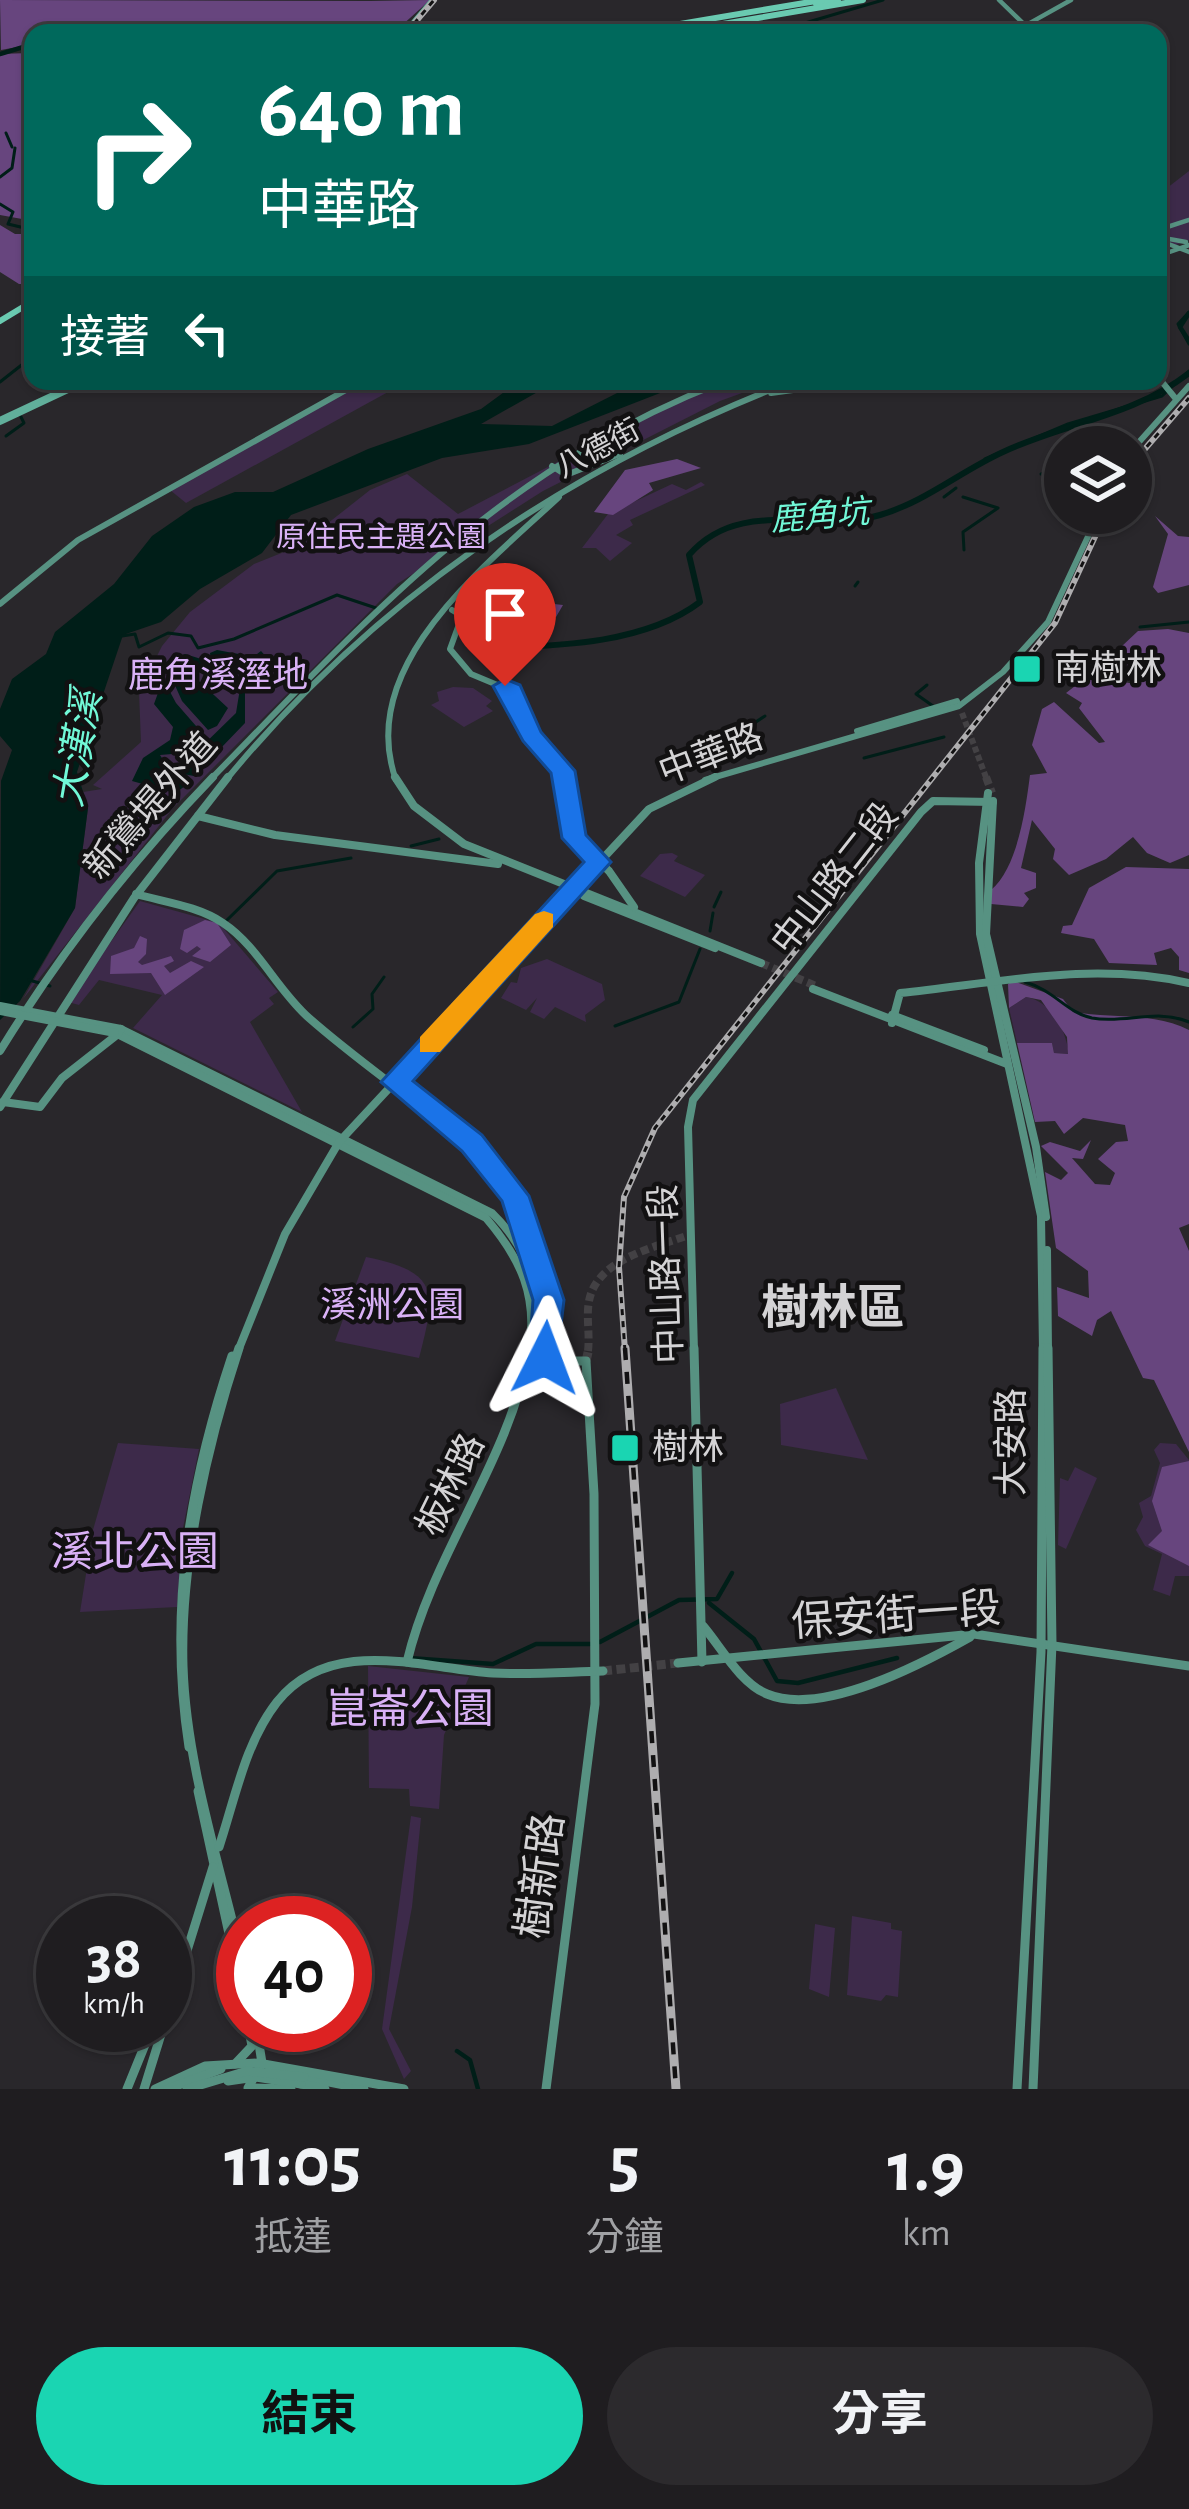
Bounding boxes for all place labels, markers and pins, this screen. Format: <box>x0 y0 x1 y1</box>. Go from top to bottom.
pin <box>454 563 556 686</box>
place label: 南樹林 <box>1054 649 1162 687</box>
marker: 南樹林 <box>1011 653 1043 685</box>
place label: 樹林 <box>652 1428 724 1466</box>
marker: 樹林 <box>609 1432 641 1464</box>

